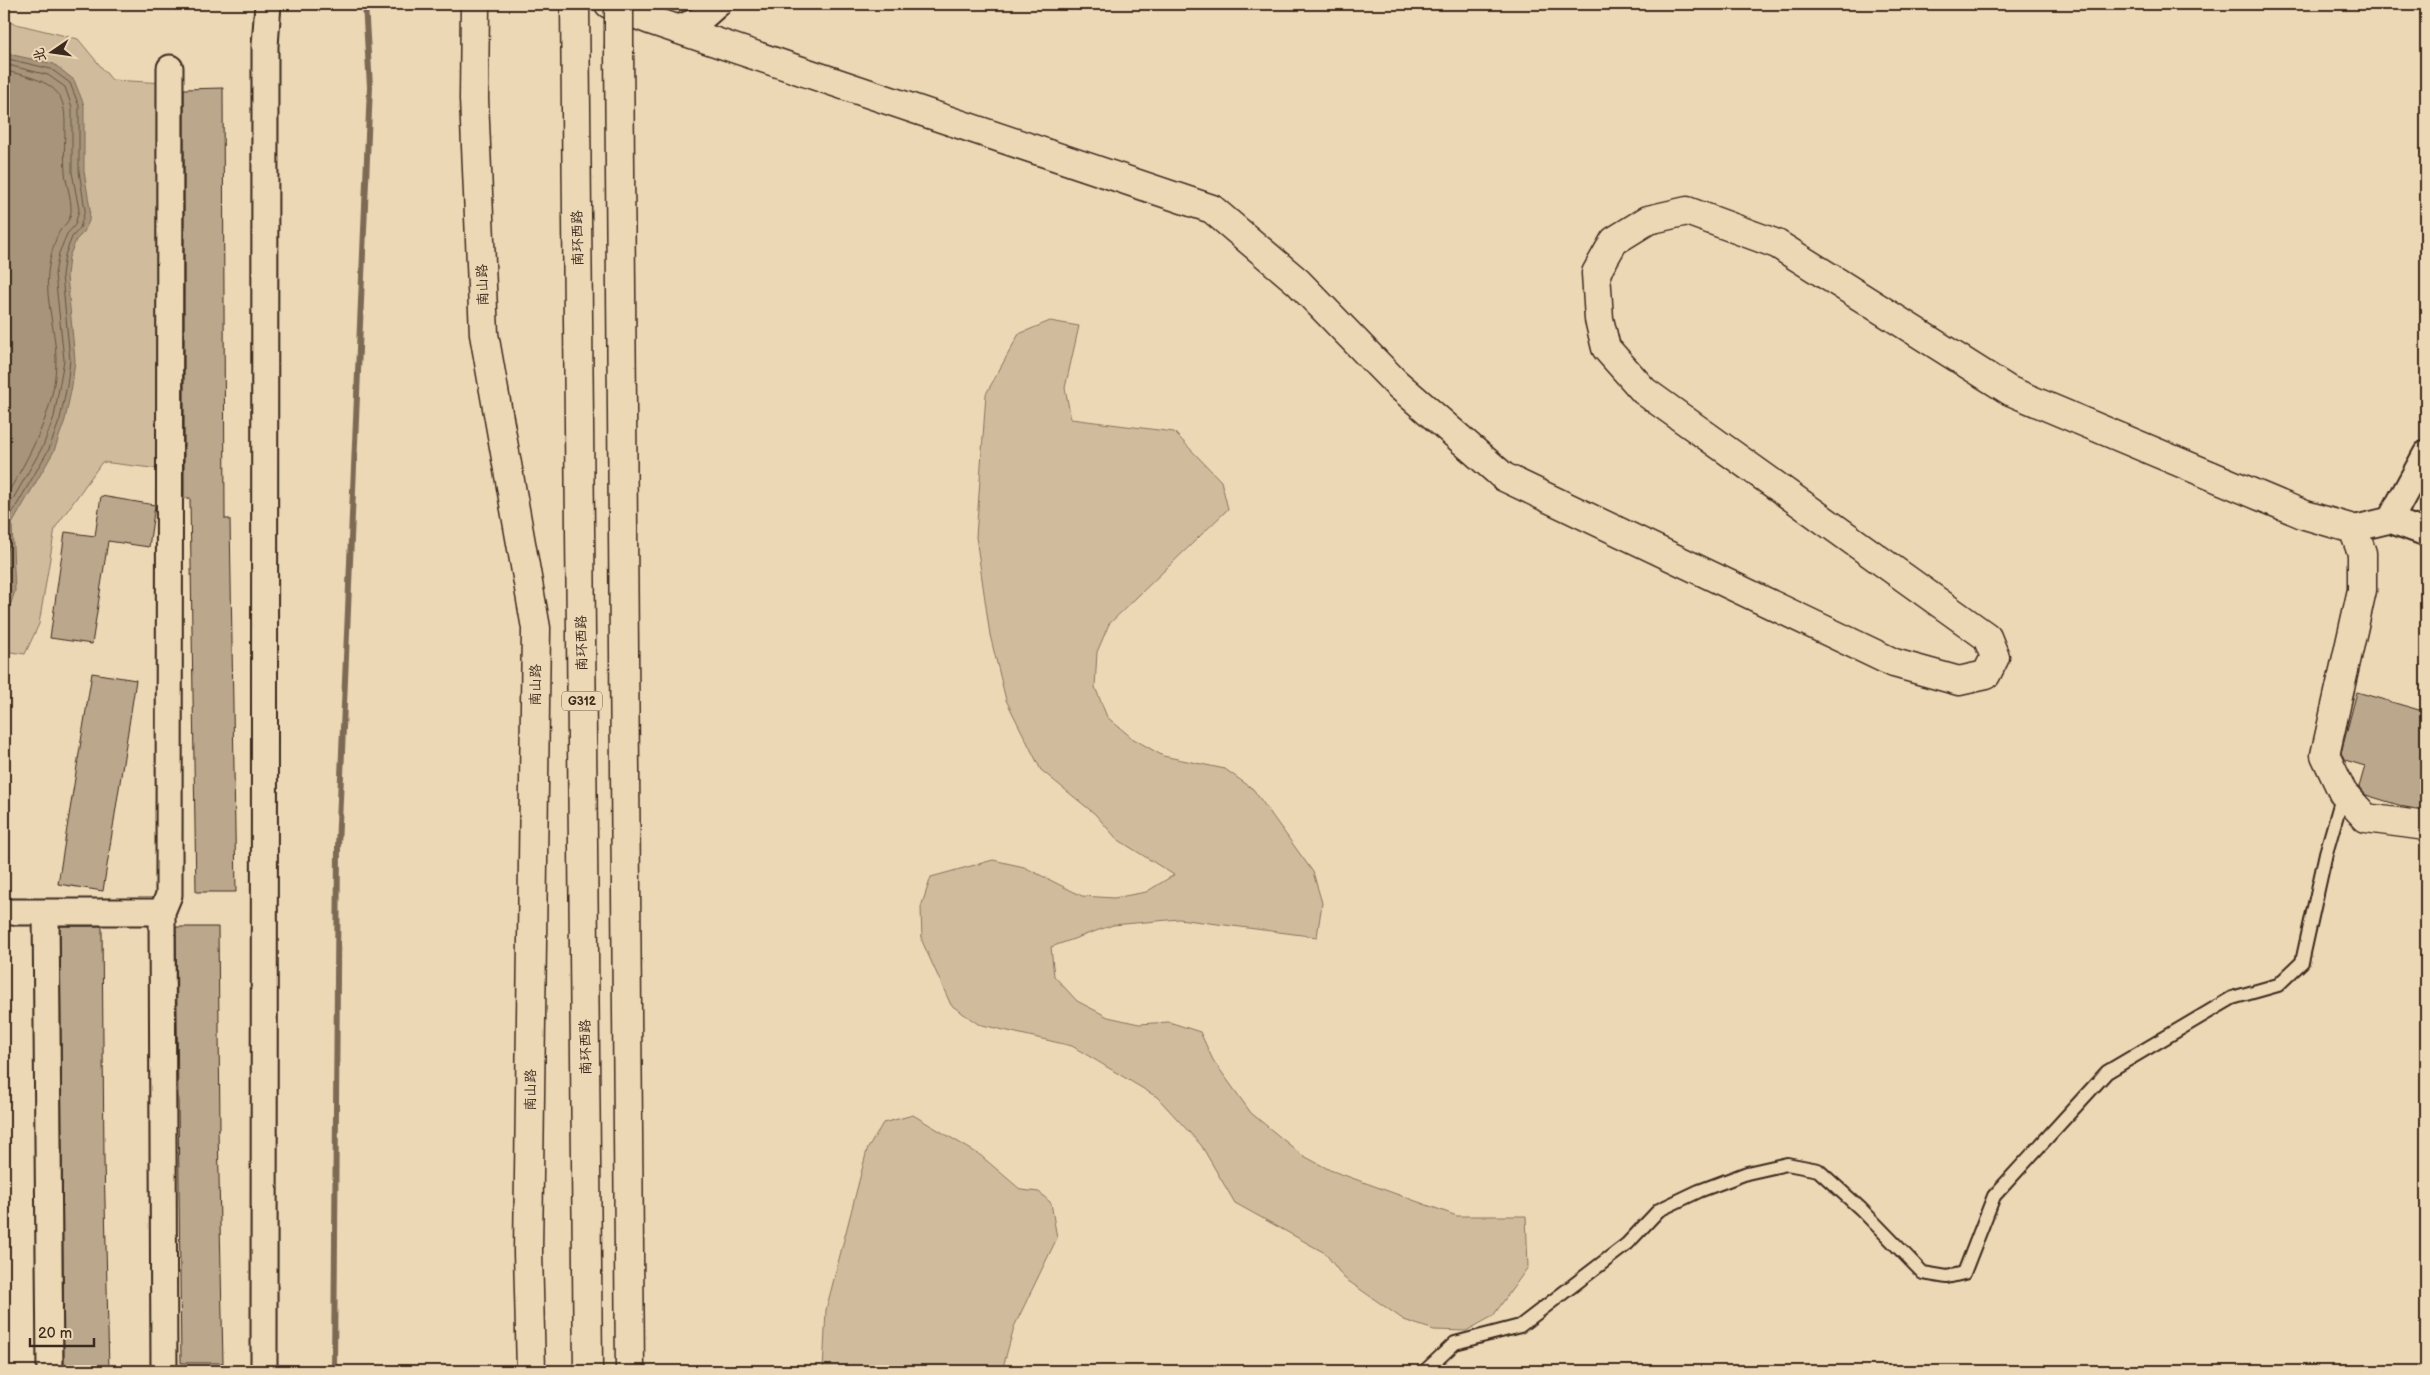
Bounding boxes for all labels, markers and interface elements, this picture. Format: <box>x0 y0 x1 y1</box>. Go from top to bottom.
north arrow <box>28 28 78 78</box>
text: 北 <box>30 46 50 64</box>
street label: 南环西路 <box>569 210 586 266</box>
street label: 南山路 <box>473 264 492 306</box>
street label: 南环西路 <box>573 615 590 671</box>
street label: 南山路 <box>527 664 544 706</box>
road number: G312 <box>562 691 602 710</box>
street label: 南环西路 <box>577 1019 594 1075</box>
street label: 南山路 <box>522 1069 539 1111</box>
scale bar <box>30 1315 94 1347</box>
text: 20 m <box>38 1324 72 1343</box>

